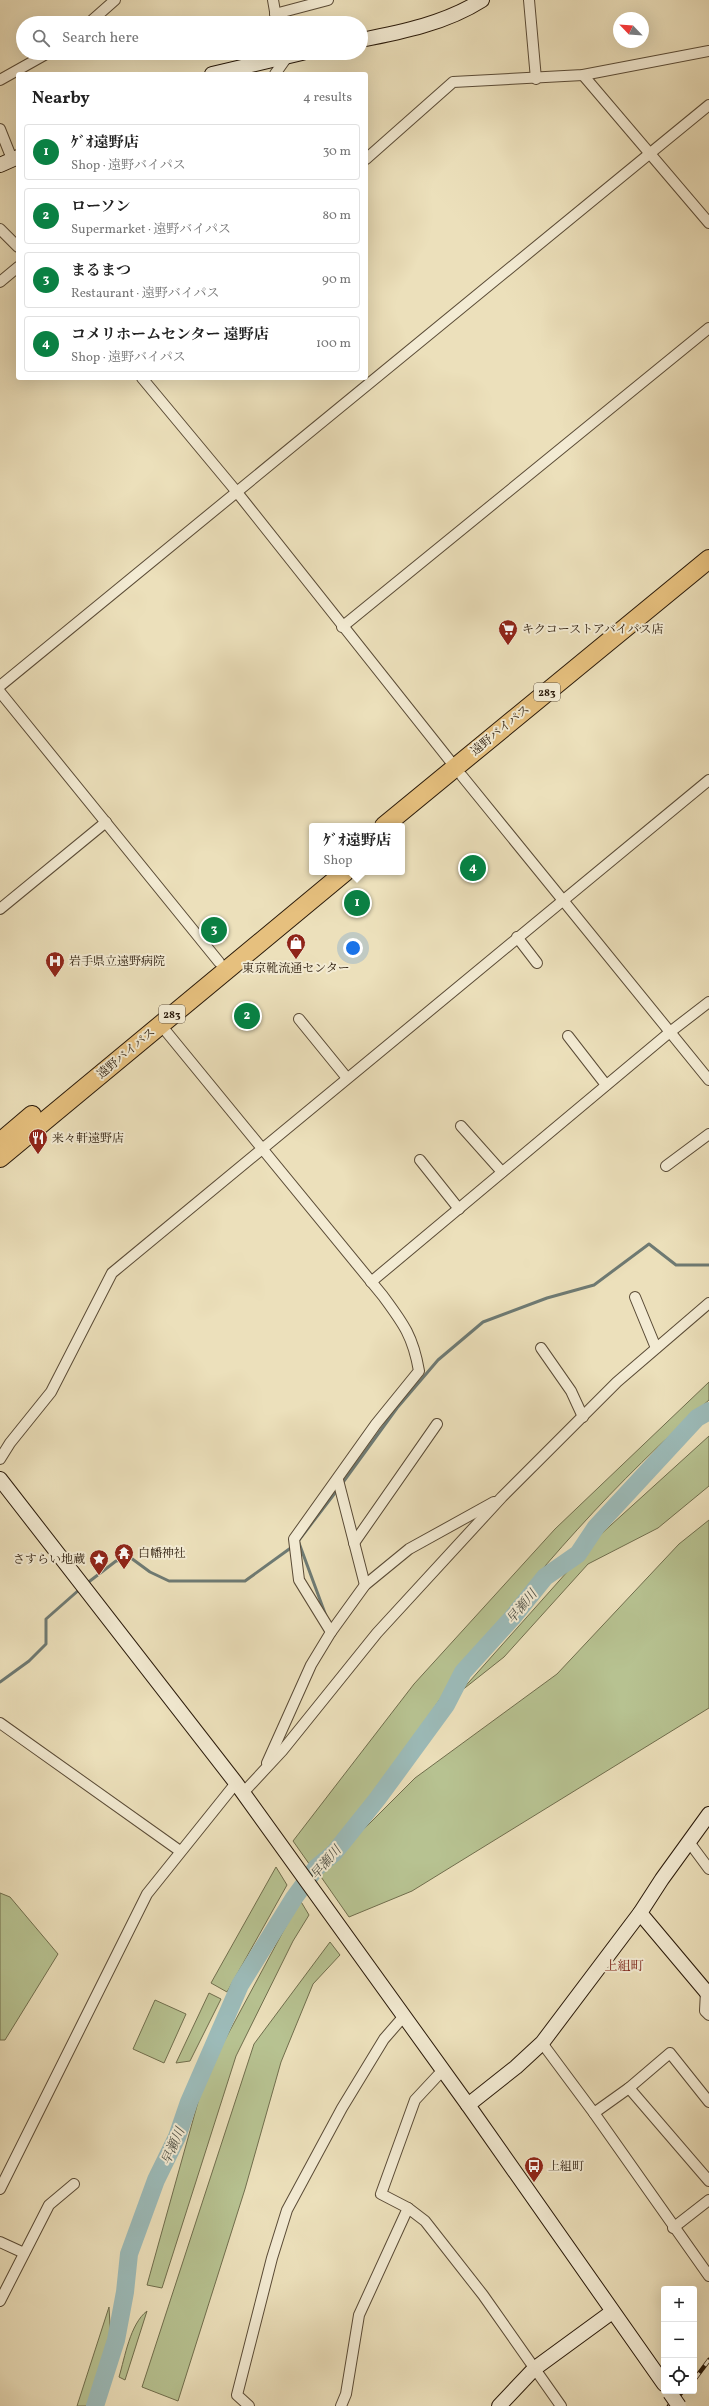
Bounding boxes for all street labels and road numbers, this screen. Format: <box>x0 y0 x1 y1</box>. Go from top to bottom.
road number: 283 <box>534 683 560 701</box>
street label: 遠野バイパス <box>468 702 534 760</box>
road number: 283 <box>159 1005 185 1023</box>
street label: 遠野バイパス <box>94 1025 159 1083</box>

